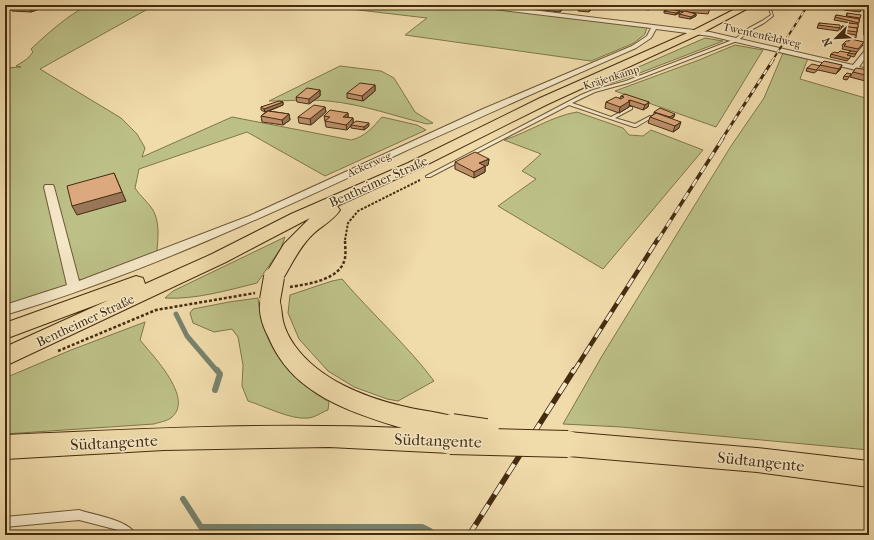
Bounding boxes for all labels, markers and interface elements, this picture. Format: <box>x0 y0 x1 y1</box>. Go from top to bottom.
north arrow <box>816 18 856 58</box>
street label: Twentenfeldweg <box>722 20 802 51</box>
text: N <box>819 35 835 48</box>
street label: Kräjenkamp <box>581 62 641 93</box>
street label: Ackerweg <box>344 149 393 180</box>
street label: Bentheimer Straße <box>327 153 430 210</box>
street label: Bentheimer Straße <box>34 291 137 350</box>
street label: Südtangente <box>394 429 482 452</box>
street label: Südtangente <box>70 431 158 454</box>
street label: Südtangente <box>716 447 806 476</box>

